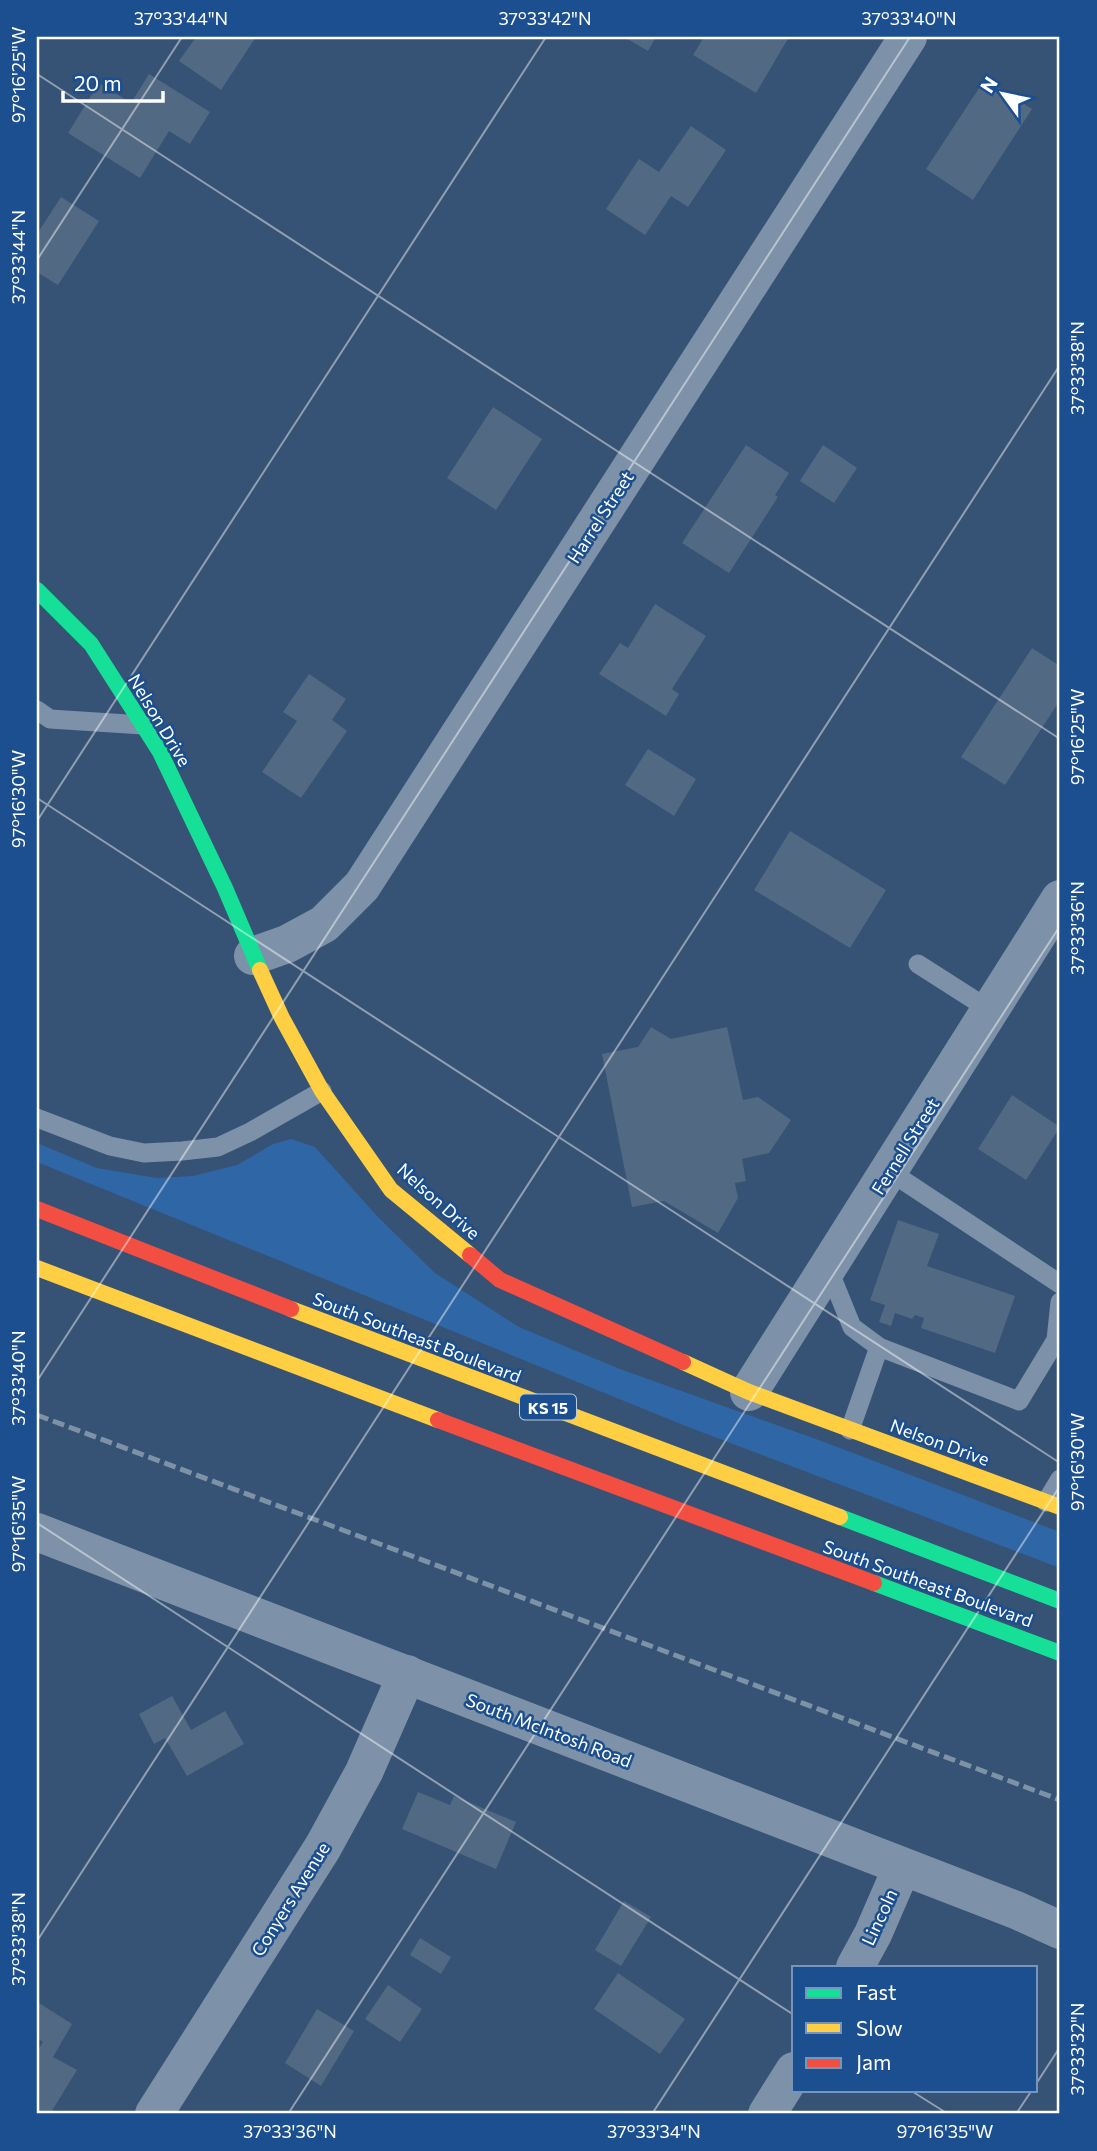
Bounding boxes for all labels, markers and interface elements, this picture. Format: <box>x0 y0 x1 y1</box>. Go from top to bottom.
text: 37°33'44"N <box>134 7 228 29</box>
text: 37°33'42"N <box>498 7 592 29</box>
text: 37°33'40"N <box>861 7 957 29</box>
text: 97°16'25"W <box>7 27 29 123</box>
scale bar <box>63 60 163 104</box>
north arrow <box>968 60 1038 130</box>
text: 20 m <box>74 70 122 95</box>
text: N <box>975 72 1002 97</box>
text: 37°33'44"N <box>7 210 29 304</box>
text: 37°33'38"N <box>1066 321 1088 415</box>
street label: Harrel Street <box>562 467 638 567</box>
street label: Nelson Drive <box>124 670 196 770</box>
text: 97°16'25"W <box>1066 689 1088 785</box>
text: 97°16'30"W <box>7 750 29 848</box>
text: 37°33'36"N <box>1066 881 1088 975</box>
street label: Fernell Street <box>867 1094 943 1198</box>
street label: Nelson Drive <box>393 1158 485 1244</box>
street label: South Southeast Boulevard <box>310 1287 524 1387</box>
text: 37°33'40"N <box>7 1330 29 1426</box>
road number: KS 15 <box>520 1394 576 1420</box>
text: 97°16'30"W <box>1066 1413 1088 1511</box>
street label: Nelson Drive <box>887 1414 993 1470</box>
text: 97°16'35"W <box>7 1476 29 1572</box>
street label: South Southeast Boulevard <box>820 1535 1036 1631</box>
street label: South McIntosh Road <box>463 1688 635 1772</box>
street label: Conyers Avenue <box>246 1838 334 1960</box>
street label: Lincoln <box>856 1885 902 1949</box>
text: 37°33'38"N <box>7 1892 29 1986</box>
legend <box>792 1966 1038 2092</box>
text: Fast <box>856 1979 897 2004</box>
text: 37°33'32"N <box>1066 2003 1088 2095</box>
text: Slow <box>856 2015 903 2040</box>
text: Jam <box>856 2049 891 2074</box>
text: 37°33'36"N <box>243 2120 337 2142</box>
text: 37°33'34"N <box>607 2120 701 2142</box>
text: 97°16'35"W <box>897 2120 993 2142</box>

